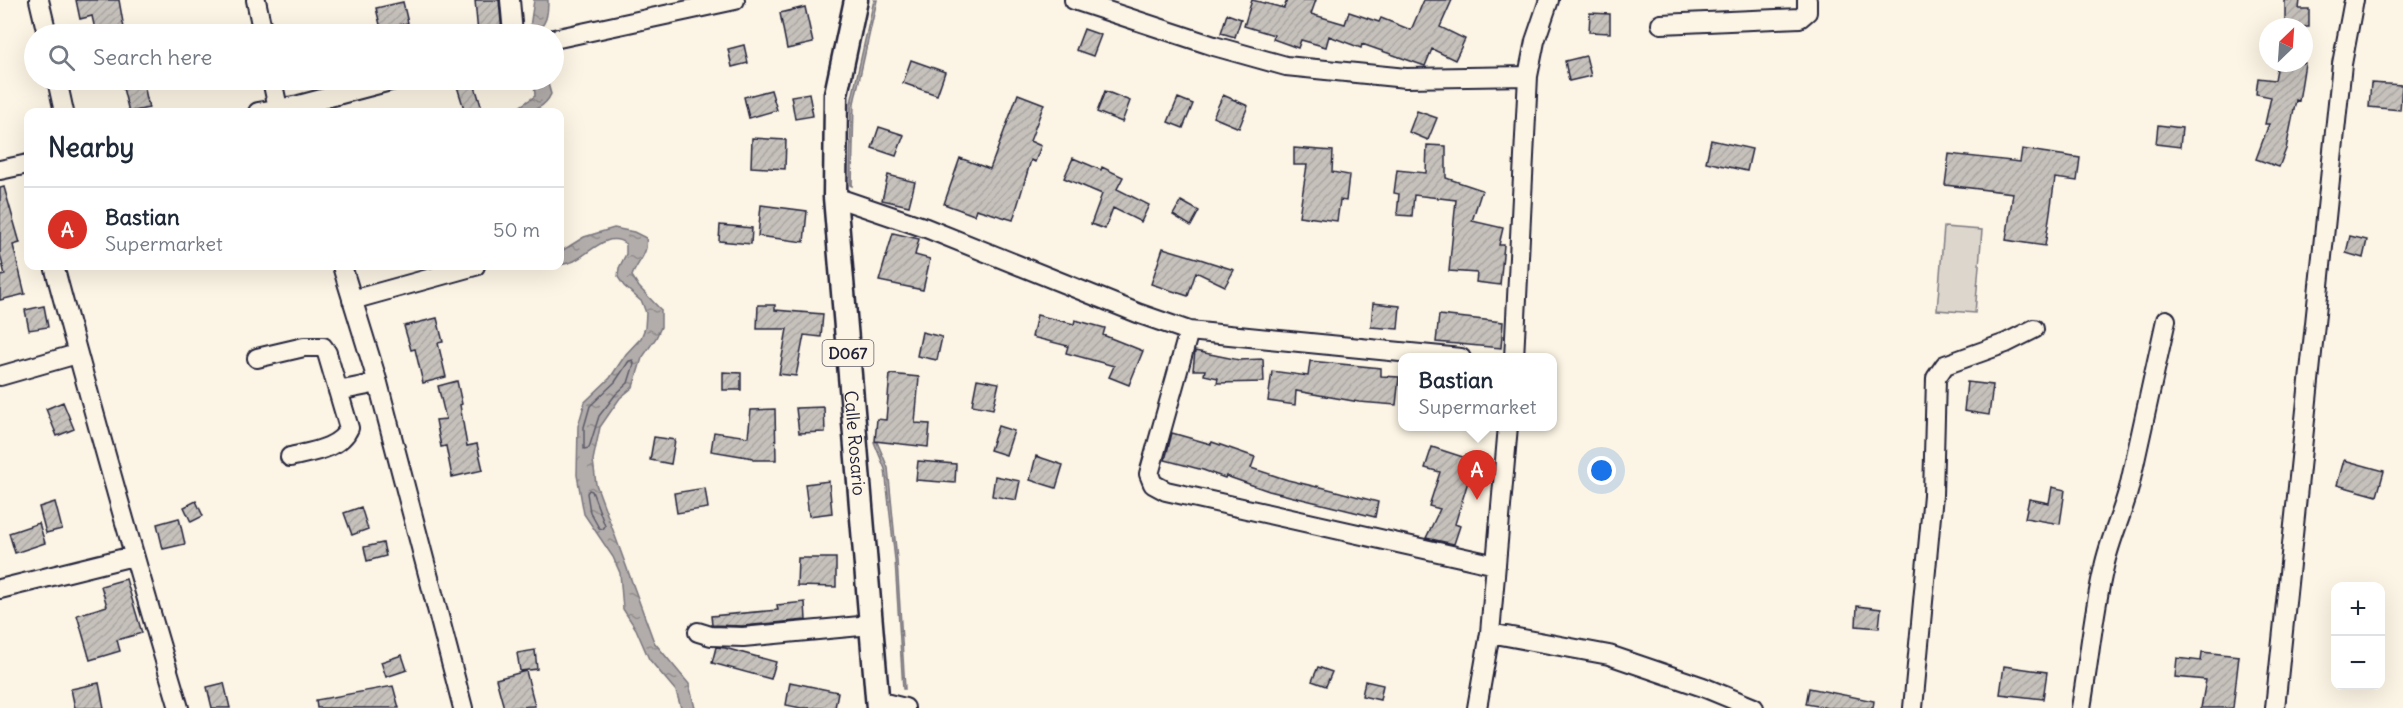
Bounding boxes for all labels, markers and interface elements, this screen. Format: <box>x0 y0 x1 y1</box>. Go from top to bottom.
north arrow <box>2259 18 2313 72</box>
search box <box>24 24 564 90</box>
icon: search <box>45 41 78 74</box>
text: Search here <box>93 43 212 71</box>
text: Nearby <box>48 131 134 164</box>
text: Bastian <box>105 203 180 231</box>
text: A <box>61 217 74 242</box>
text: 50 m <box>493 217 540 242</box>
text: Supermarket <box>105 231 223 256</box>
road number: D067 <box>822 340 874 366</box>
popup <box>1398 353 1557 431</box>
text: Bastian <box>1419 366 1493 394</box>
street label: Calle Rosario <box>840 389 872 497</box>
text: Supermarket <box>1419 394 1536 419</box>
pin: A <box>1458 450 1496 500</box>
your location <box>1587 456 1616 485</box>
map controls <box>2331 582 2385 690</box>
button: + <box>2331 582 2385 636</box>
button: − <box>2331 636 2385 690</box>

